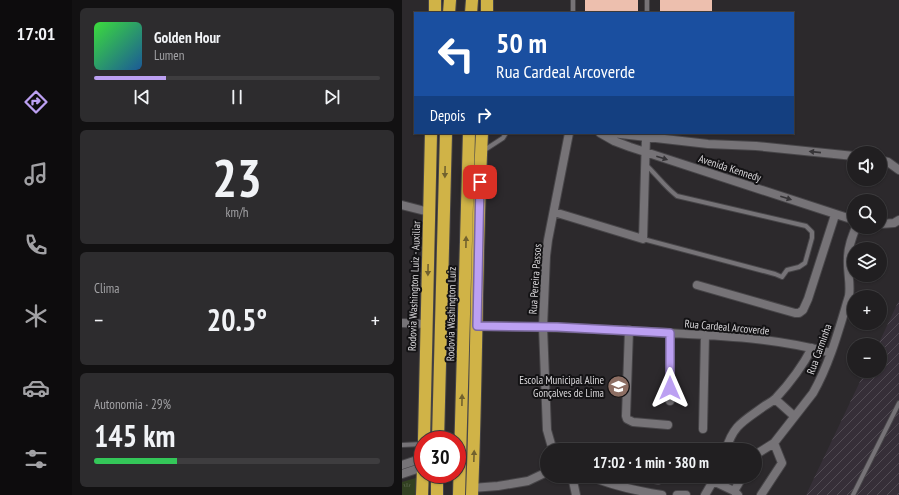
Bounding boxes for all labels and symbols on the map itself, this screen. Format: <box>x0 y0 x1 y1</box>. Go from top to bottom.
one-way arrow <box>809 149 821 156</box>
street label: Avenida Kennedy <box>697 151 764 185</box>
one-way arrow <box>657 155 669 161</box>
pin <box>463 165 497 199</box>
one-way arrow <box>442 166 448 179</box>
one-way arrow <box>780 196 792 202</box>
street label: Rodovia Washington Luiz - Auxiliar <box>405 221 423 351</box>
one-way arrow <box>462 236 469 248</box>
street label: Rua Pereira Passos <box>526 243 544 315</box>
one-way arrow <box>424 264 431 276</box>
street label: Rodovia Washington Luiz <box>443 267 459 361</box>
street label: Rua Cardeal Arcoverde <box>684 316 770 338</box>
street label: Rua Carminha <box>803 322 835 376</box>
position arrow <box>649 367 691 409</box>
place label: Escola Municipal Aline Gonçalves de Lima <box>519 373 604 400</box>
school or university icon: Escola Municipal Aline Gonçalves de Lima <box>606 373 632 399</box>
one-way arrow <box>459 393 465 406</box>
speed limit sign: 30 <box>414 431 466 483</box>
one-way arrow <box>470 450 477 462</box>

